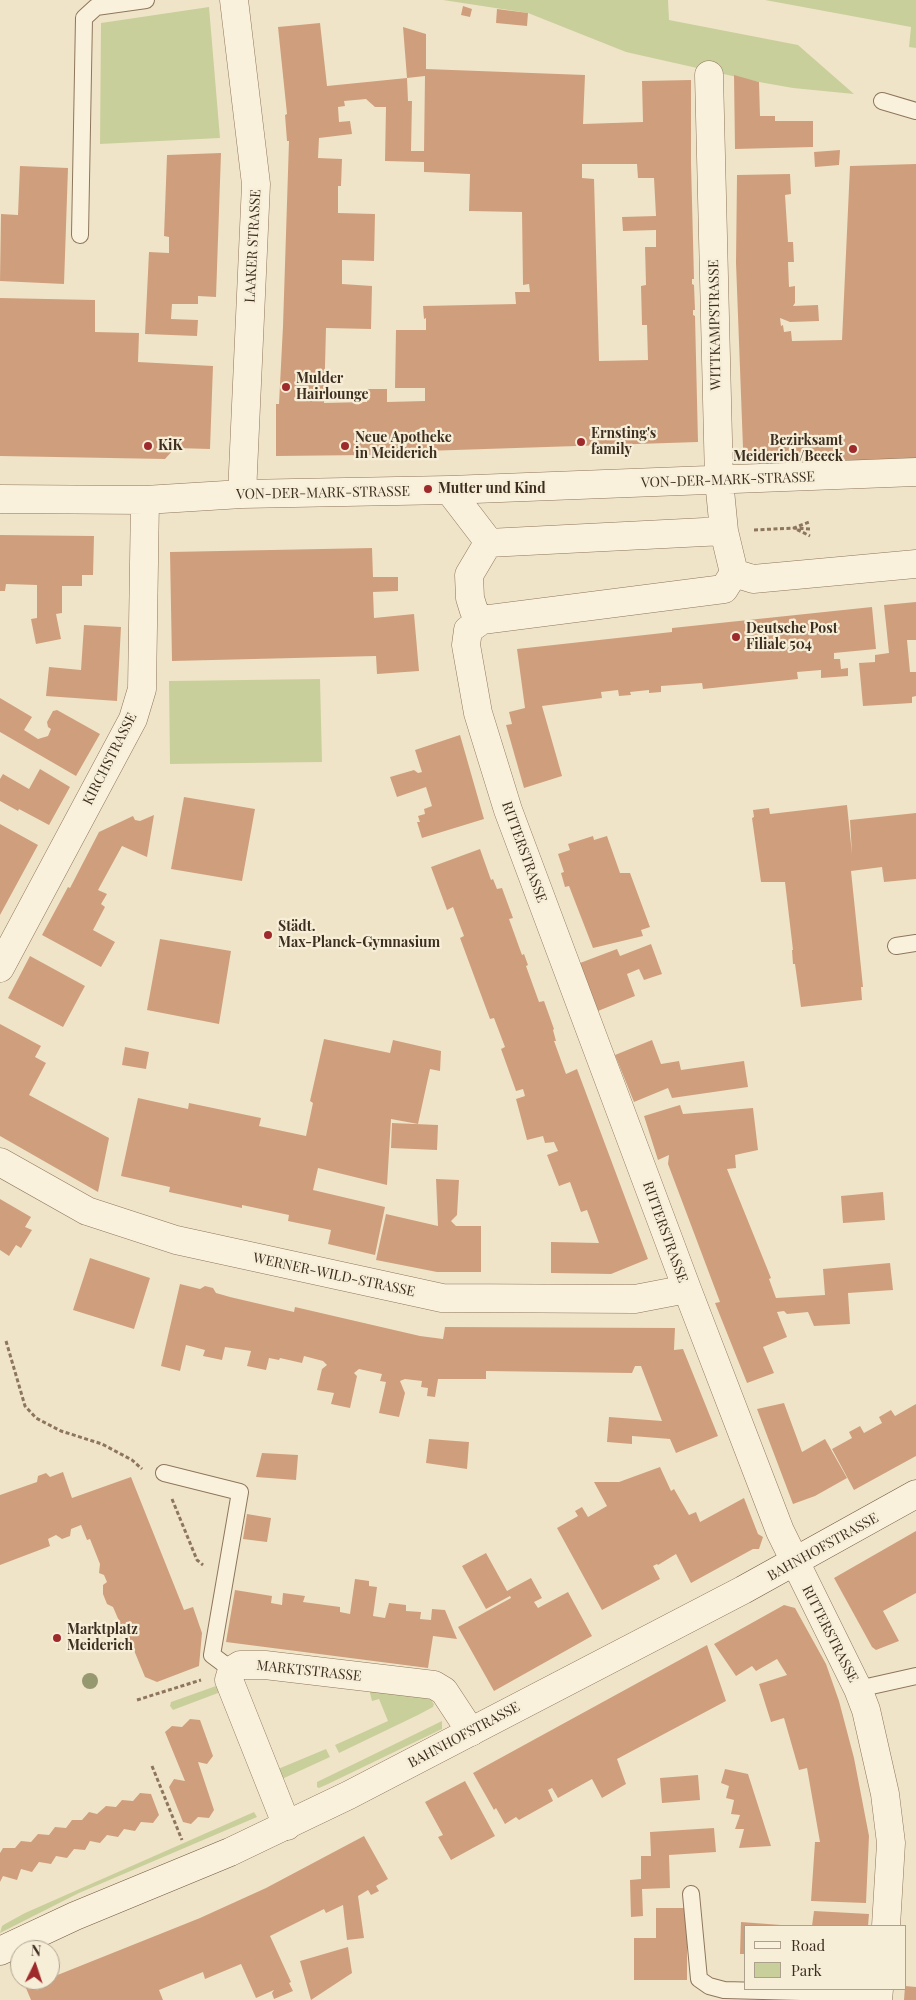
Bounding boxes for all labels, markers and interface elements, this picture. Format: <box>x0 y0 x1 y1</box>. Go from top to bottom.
street label: LAAKER STRASSE <box>242 189 264 303</box>
street label: WITTKAMPSTRASSE <box>705 260 725 390</box>
place label: Mulder Hairlounge <box>296 371 369 404</box>
marker: Mulder Hairlounge <box>280 381 292 393</box>
place label: Ernsting's family <box>591 426 656 458</box>
place label: Neue Apotheke in Meiderich <box>355 430 452 462</box>
place label: Bezirksamt Meiderich/Beeck <box>733 433 843 466</box>
marker: Ernsting's family <box>575 436 587 448</box>
place label: KiK <box>158 438 182 454</box>
marker: KiK <box>142 440 154 452</box>
marker: Neue Apotheke in Meiderich <box>339 440 351 452</box>
marker: Bezirksamt Meiderich/Beeck <box>847 443 859 455</box>
street label: VON-DER-MARK-STRASSE <box>641 469 815 491</box>
place label: Mutter und Kind <box>438 481 546 497</box>
street label: VON-DER-MARK-STRASSE <box>236 483 410 503</box>
marker: Mutter und Kind <box>422 483 434 495</box>
place label: Deutsche Post Filiale 504 <box>746 621 838 654</box>
marker: Deutsche Post Filiale 504 <box>730 631 742 643</box>
street label: KIRCHSTRASSE <box>80 710 140 808</box>
street label: RITTERSTRASSE <box>498 799 550 905</box>
place label: Städt. Max-Planck-Gymnasium <box>278 919 440 952</box>
marker: Städt. Max-Planck-Gymnasium <box>262 929 274 941</box>
street label: RITTERSTRASSE <box>639 1179 691 1285</box>
street label: WERNER-WILD-STRASSE <box>251 1250 417 1300</box>
street label: BAHNHOFSTRASSE <box>765 1510 881 1584</box>
street label: RITTERSTRASSE <box>798 1583 862 1685</box>
place label: Marktplatz Meiderich <box>67 1622 138 1654</box>
marker: Marktplatz Meiderich <box>51 1632 63 1644</box>
street label: MARKTSTRASSE <box>256 1657 362 1685</box>
street label: BAHNHOFSTRASSE <box>405 1698 523 1772</box>
legend <box>744 1925 906 1990</box>
text: Road <box>791 1935 825 1955</box>
north arrow <box>10 1940 60 1990</box>
text: N <box>30 1941 42 1960</box>
text: Park <box>791 1960 822 1980</box>

